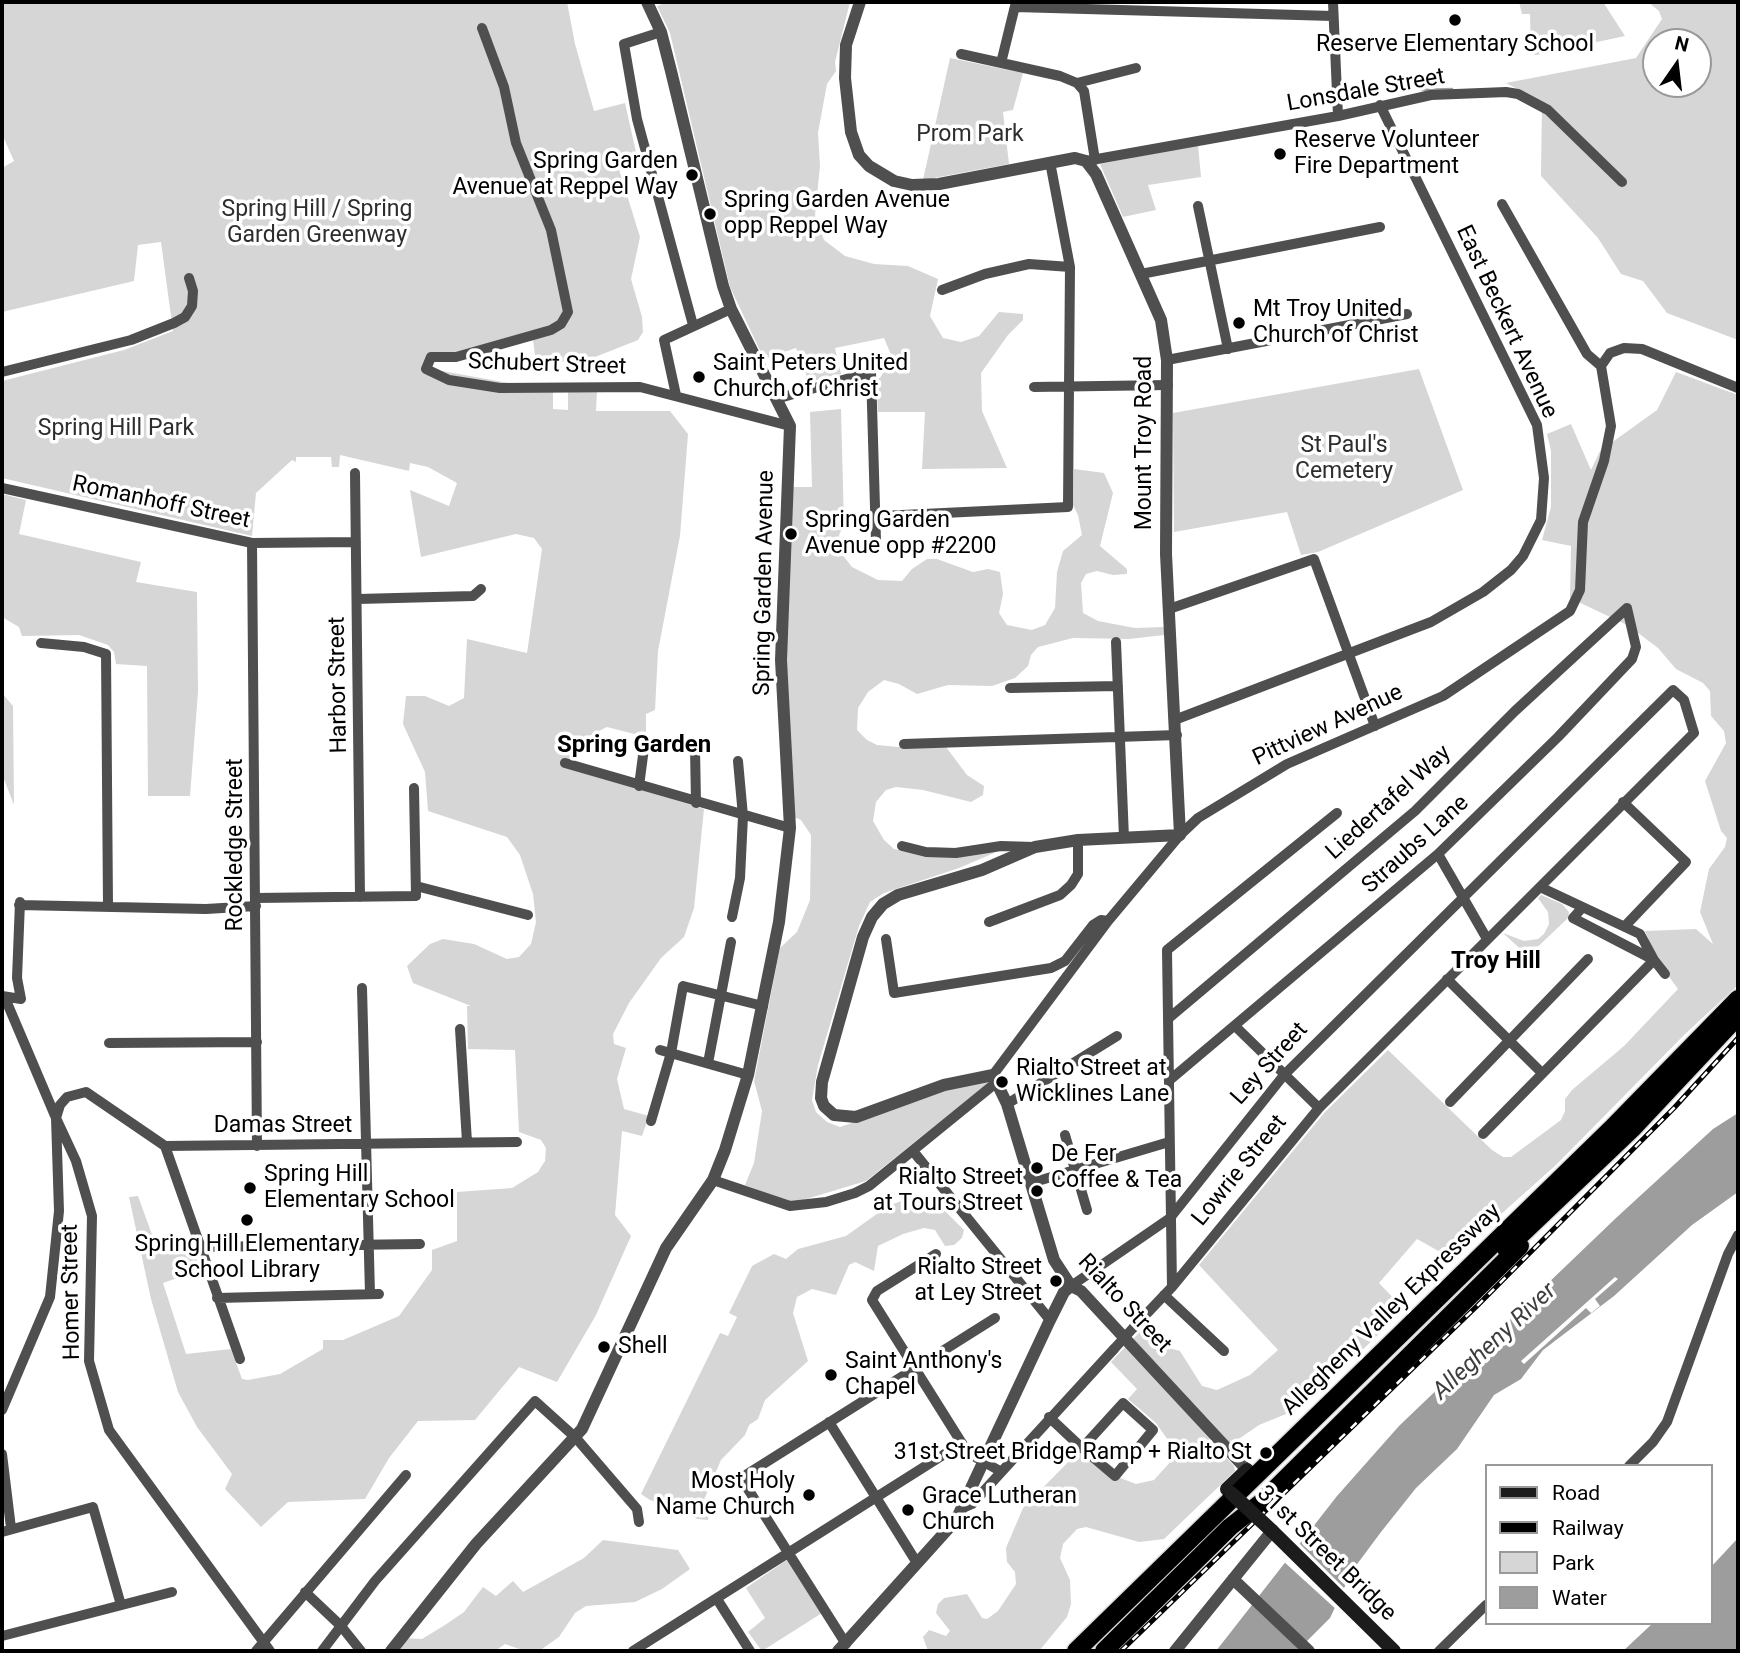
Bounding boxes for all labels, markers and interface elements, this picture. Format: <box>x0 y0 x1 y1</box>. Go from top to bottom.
marker: Reserve Elementary School <box>1447 12 1463 28</box>
north arrow <box>1642 28 1712 98</box>
place label: Reserve Elementary School <box>1316 31 1594 59</box>
text: N <box>1672 31 1691 57</box>
street label: Lonsdale Street <box>1285 64 1447 118</box>
park label: Prom Park <box>916 121 1024 149</box>
place label: Reserve Volunteer Fire Department <box>1294 127 1479 181</box>
marker: Reserve Volunteer Fire Department <box>1272 146 1288 162</box>
place label: Spring Garden Avenue at Reppel Way <box>452 148 678 202</box>
marker: Spring Garden Avenue at Reppel Way <box>684 167 700 183</box>
place label: Spring Garden Avenue opp Reppel Way <box>724 187 950 241</box>
park label: Spring Hill / Spring Garden Greenway <box>222 196 412 250</box>
marker: Spring Garden Avenue opp Reppel Way <box>702 206 718 222</box>
street label: East Beckert Avenue <box>1449 221 1563 423</box>
place label: Mt Troy United Church of Christ <box>1253 296 1419 350</box>
marker: Mt Troy United Church of Christ <box>1231 315 1247 331</box>
street label: Schubert Street <box>467 348 627 382</box>
place label: Saint Peters United Church of Christ <box>713 350 908 404</box>
street label: Mount Troy Road <box>1131 356 1159 530</box>
marker: Saint Peters United Church of Christ <box>691 369 707 385</box>
park label: Spring Hill Park <box>38 415 194 443</box>
park label: St Paul's Cemetery <box>1295 432 1393 486</box>
street label: Spring Garden Avenue <box>749 470 781 696</box>
street label: Romanhoff Street <box>70 471 252 535</box>
place label: Spring Garden Avenue opp #2200 <box>805 507 996 561</box>
marker: Spring Garden Avenue opp #2200 <box>783 526 799 542</box>
street label: Harbor Street <box>324 616 354 754</box>
street label: Pittview Avenue <box>1249 679 1407 773</box>
district label: Spring Garden <box>557 732 711 760</box>
street label: Liedertafel Way <box>1321 740 1457 866</box>
street label: Rockledge Street <box>222 758 250 932</box>
street label: Straubs Lane <box>1357 790 1475 900</box>
district label: Troy Hill <box>1451 948 1541 976</box>
street label: Ley Street <box>1226 1017 1314 1111</box>
place label: Rialto Street at Wicklines Lane <box>1016 1055 1169 1109</box>
marker: Rialto Street at Wicklines Lane <box>994 1074 1010 1090</box>
street label: Lowrie Street <box>1187 1110 1293 1232</box>
street label: Damas Street <box>214 1112 352 1140</box>
place label: De Fer Coffee & Tea <box>1051 1141 1182 1195</box>
marker: De Fer Coffee & Tea <box>1029 1160 1045 1176</box>
place label: Spring Hill Elementary School <box>264 1161 455 1215</box>
place label: Rialto Street at Tours Street <box>873 1164 1023 1218</box>
marker: Spring Hill Elementary School <box>242 1180 258 1196</box>
marker: Rialto Street at Tours Street <box>1029 1183 1045 1199</box>
street label: Allegheny Valley Expressway <box>1277 1198 1507 1422</box>
marker: Spring Hill Elementary School Library <box>239 1212 255 1228</box>
street label: Homer Street <box>57 1224 87 1360</box>
place label: Spring Hill Elementary School Library <box>134 1231 360 1285</box>
street label: Rialto Street <box>1071 1249 1177 1359</box>
place label: Rialto Street at Ley Street <box>915 1254 1042 1308</box>
marker: Rialto Street at Ley Street <box>1048 1273 1064 1289</box>
water label: Allegheny River <box>1427 1278 1563 1406</box>
place label: Shell <box>618 1333 668 1361</box>
marker: Shell <box>596 1339 612 1355</box>
place label: Saint Anthony's Chapel <box>845 1348 1002 1402</box>
marker: Saint Anthony's Chapel <box>823 1367 839 1383</box>
place label: 31st Street Bridge Ramp + Rialto St <box>894 1439 1252 1467</box>
marker: 31st Street Bridge Ramp + Rialto St <box>1258 1445 1274 1461</box>
legend <box>1484 1464 1712 1625</box>
place label: Most Holy Name Church <box>655 1468 795 1522</box>
street label: 31st Street Bridge <box>1251 1480 1401 1628</box>
text: Road <box>1552 1481 1600 1505</box>
place label: Grace Lutheran Church <box>922 1483 1077 1537</box>
marker: Most Holy Name Church <box>801 1487 817 1503</box>
marker: Grace Lutheran Church <box>900 1502 916 1518</box>
text: Railway <box>1552 1516 1624 1540</box>
text: Park <box>1552 1551 1594 1575</box>
text: Water <box>1552 1586 1607 1610</box>

